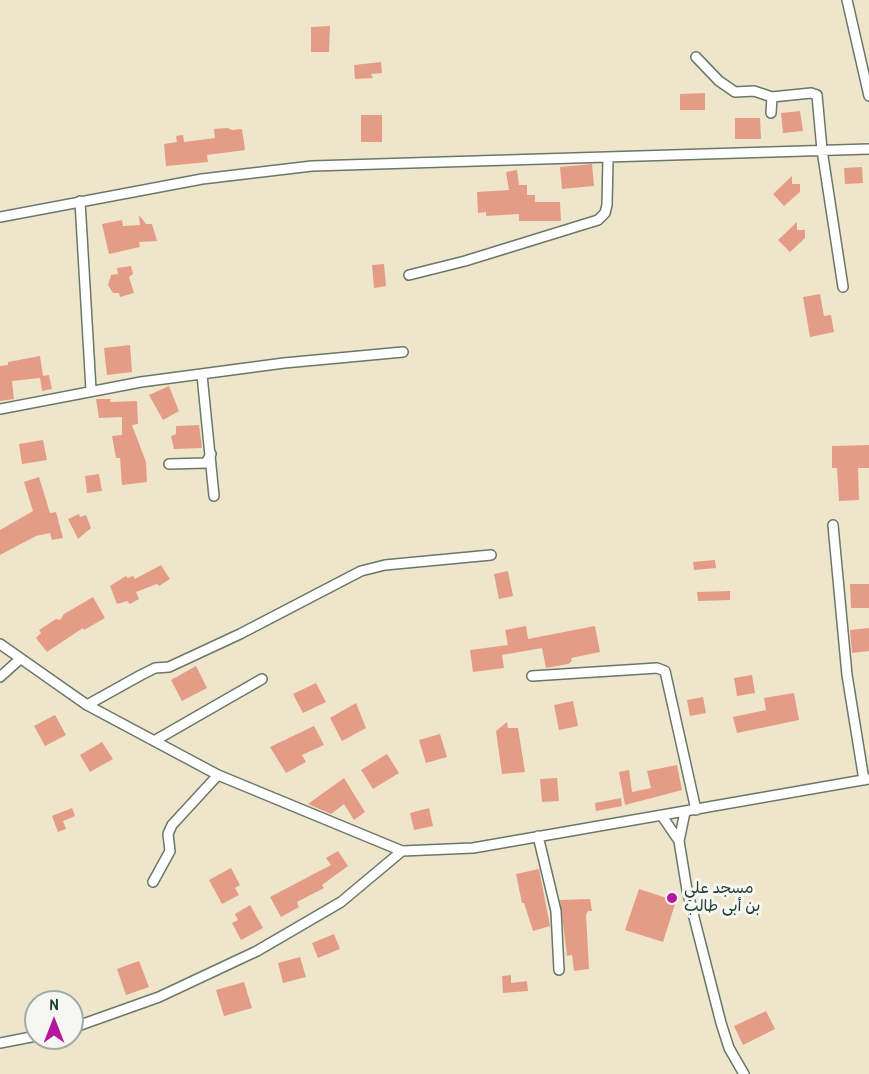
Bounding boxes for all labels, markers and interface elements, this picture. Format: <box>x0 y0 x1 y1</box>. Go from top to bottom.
place label: مسجد علي بن أبى طالب <box>684 879 760 917</box>
marker: مسجد علي بن أبى طالب <box>665 891 679 905</box>
north arrow <box>24 990 84 1050</box>
text: N <box>50 993 58 1015</box>

